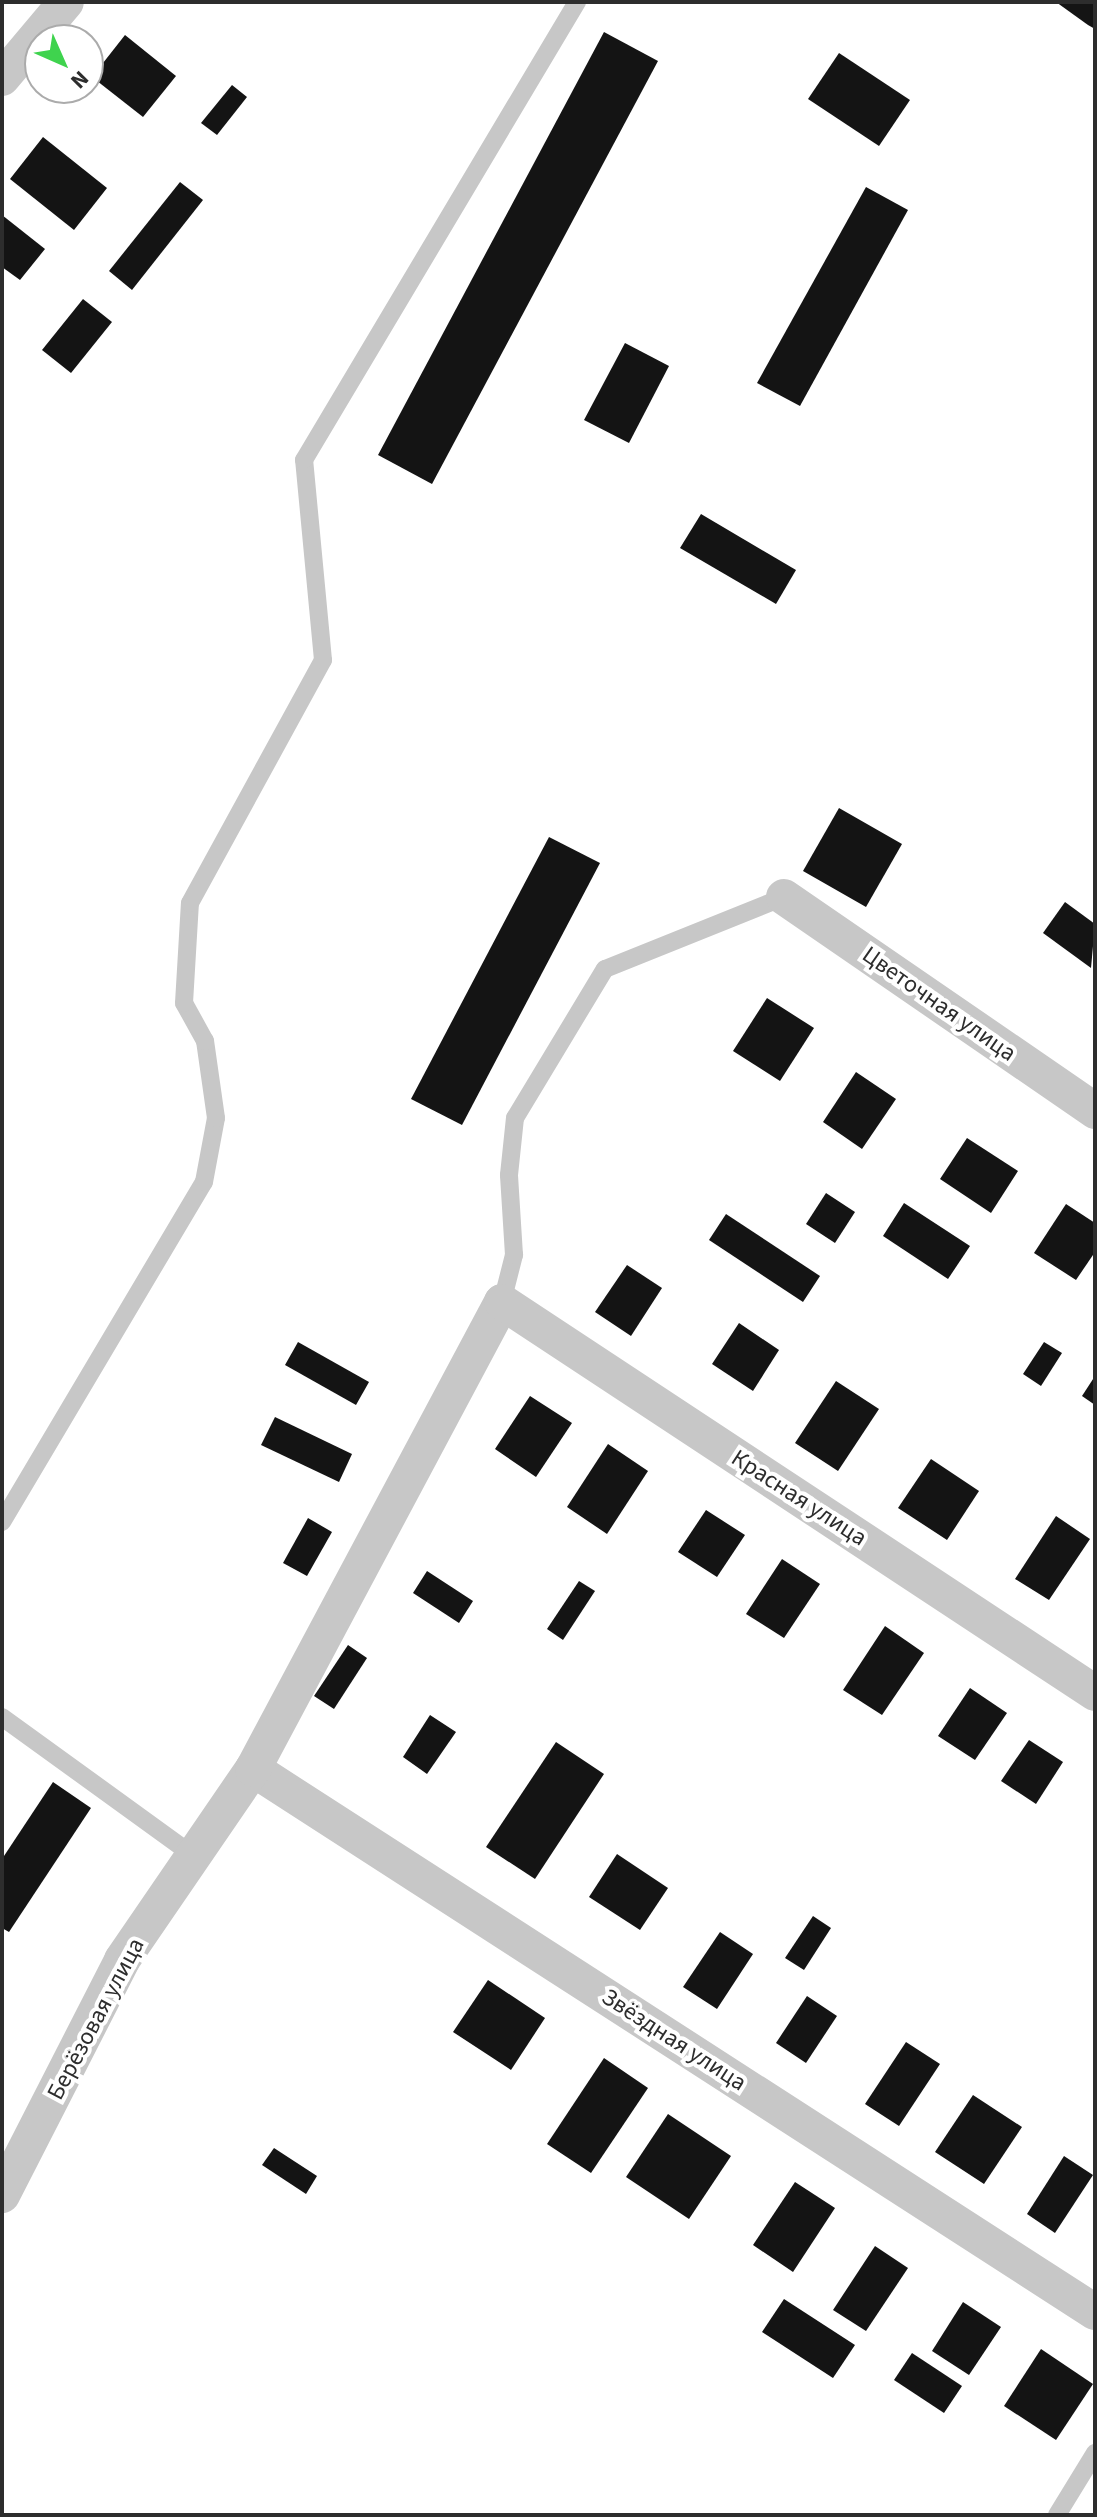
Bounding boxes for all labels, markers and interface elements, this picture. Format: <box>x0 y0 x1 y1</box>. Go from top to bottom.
north arrow <box>24 24 104 104</box>
text: N <box>63 63 96 96</box>
street label: Цветочная улица <box>857 940 1021 1068</box>
street label: Красная улица <box>726 1444 872 1552</box>
street label: Берёзовая улица <box>41 1933 151 2105</box>
street label: Звёздная улица <box>596 1983 752 2097</box>

